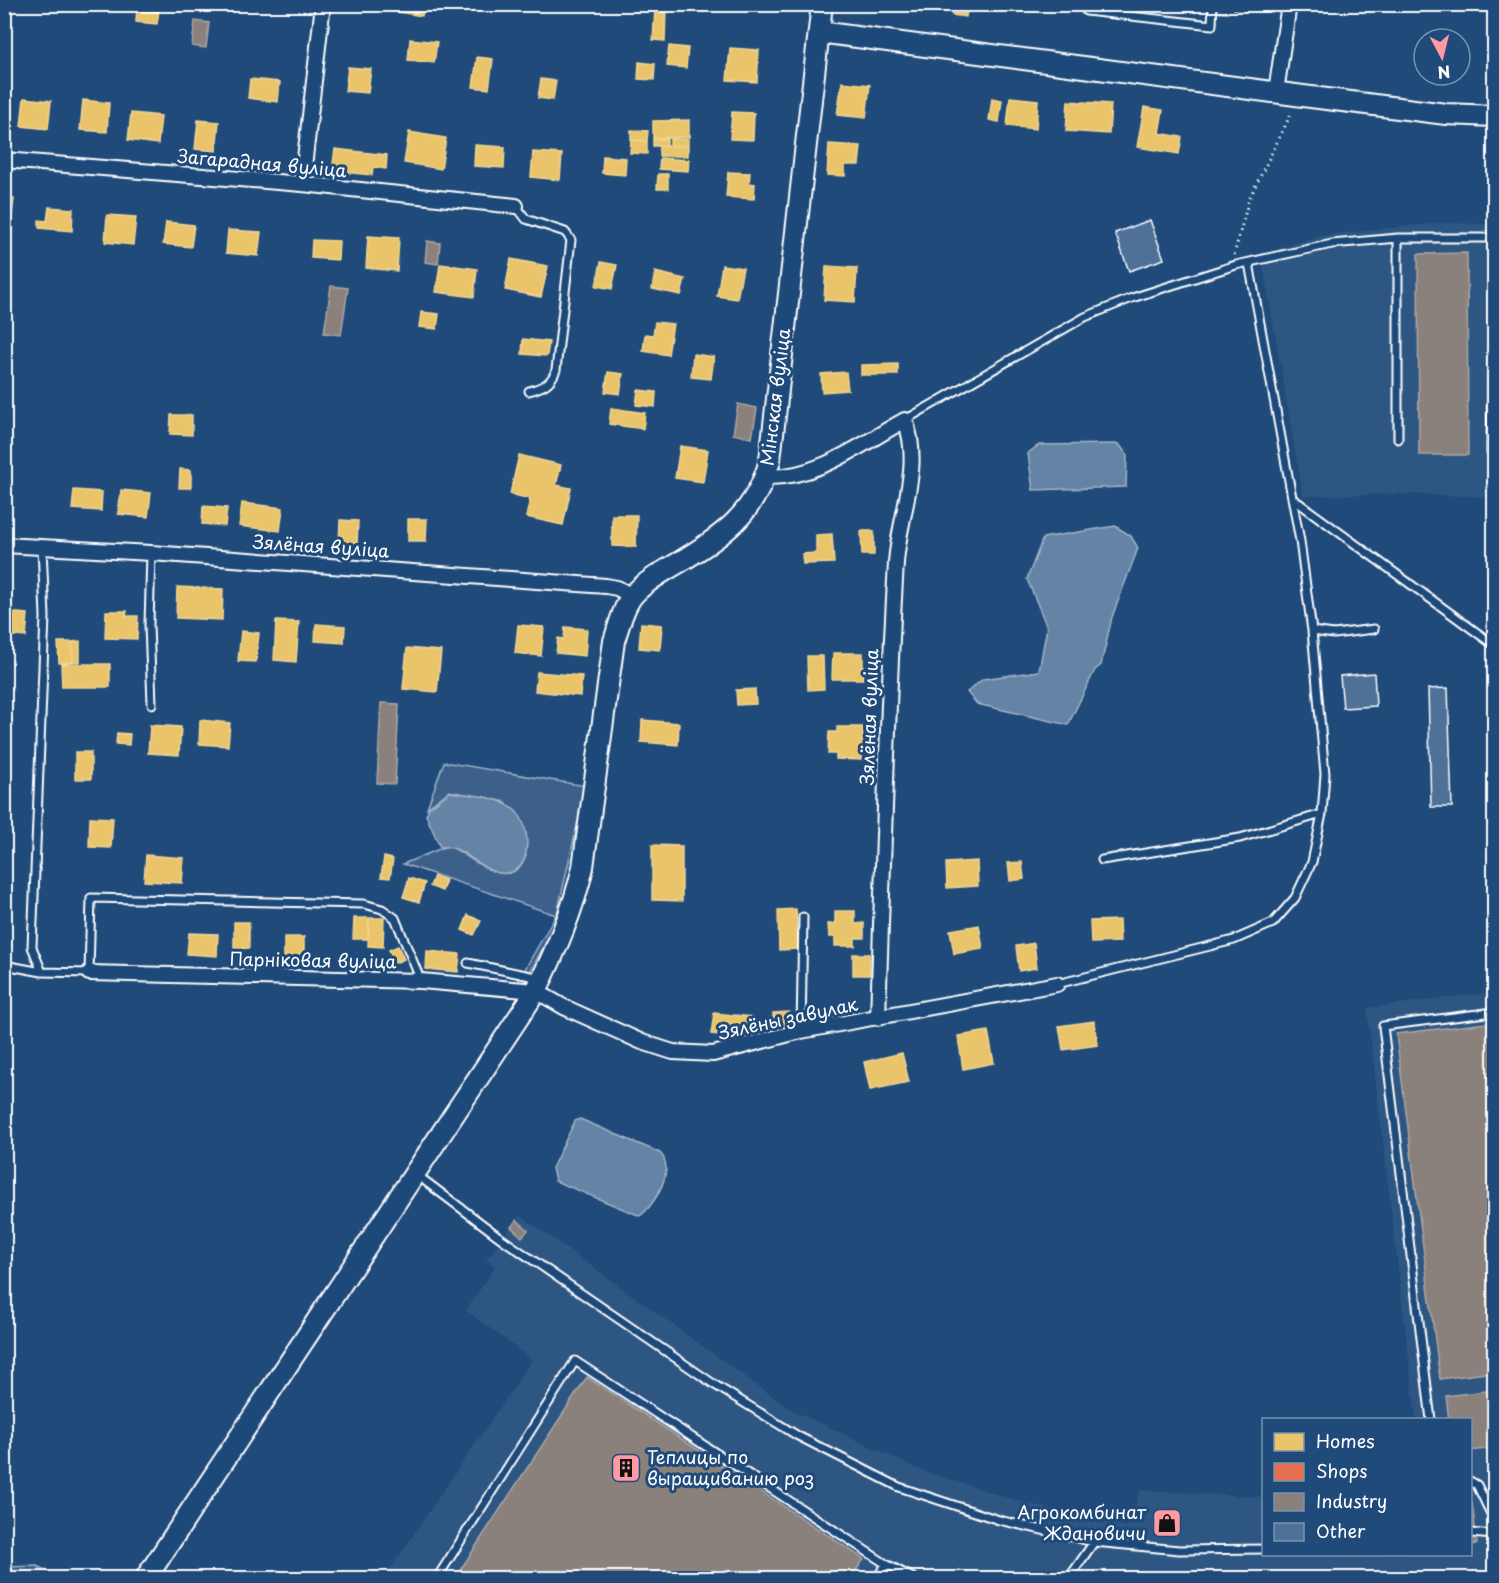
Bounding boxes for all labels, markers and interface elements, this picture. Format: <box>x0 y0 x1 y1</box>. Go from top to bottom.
north arrow <box>1412 27 1472 87</box>
text: N <box>1436 60 1452 86</box>
street label: Загарадная вуліца <box>176 142 348 183</box>
street label: Мінская вуліца <box>753 326 796 467</box>
street label: Зялёная вуліца <box>252 527 390 564</box>
street label: Зялёная вуліца <box>853 648 884 786</box>
street label: Парніковая вуліца <box>229 945 397 974</box>
street label: Зялёны завулак <box>715 989 860 1046</box>
legend <box>1262 1418 1472 1556</box>
text: Homes <box>1316 1427 1374 1454</box>
place label: Теплицы по выращиванию роз <box>647 1443 814 1491</box>
building icon: Теплицы по выращиванию роз <box>610 1452 642 1484</box>
text: Shops <box>1316 1457 1367 1484</box>
text: Industry <box>1316 1487 1387 1514</box>
place label: Агрокомбинат Ждановичи <box>1017 1498 1147 1546</box>
shop icon: Агрокомбинат Ждановичи <box>1151 1507 1183 1539</box>
text: Other <box>1316 1517 1366 1544</box>

